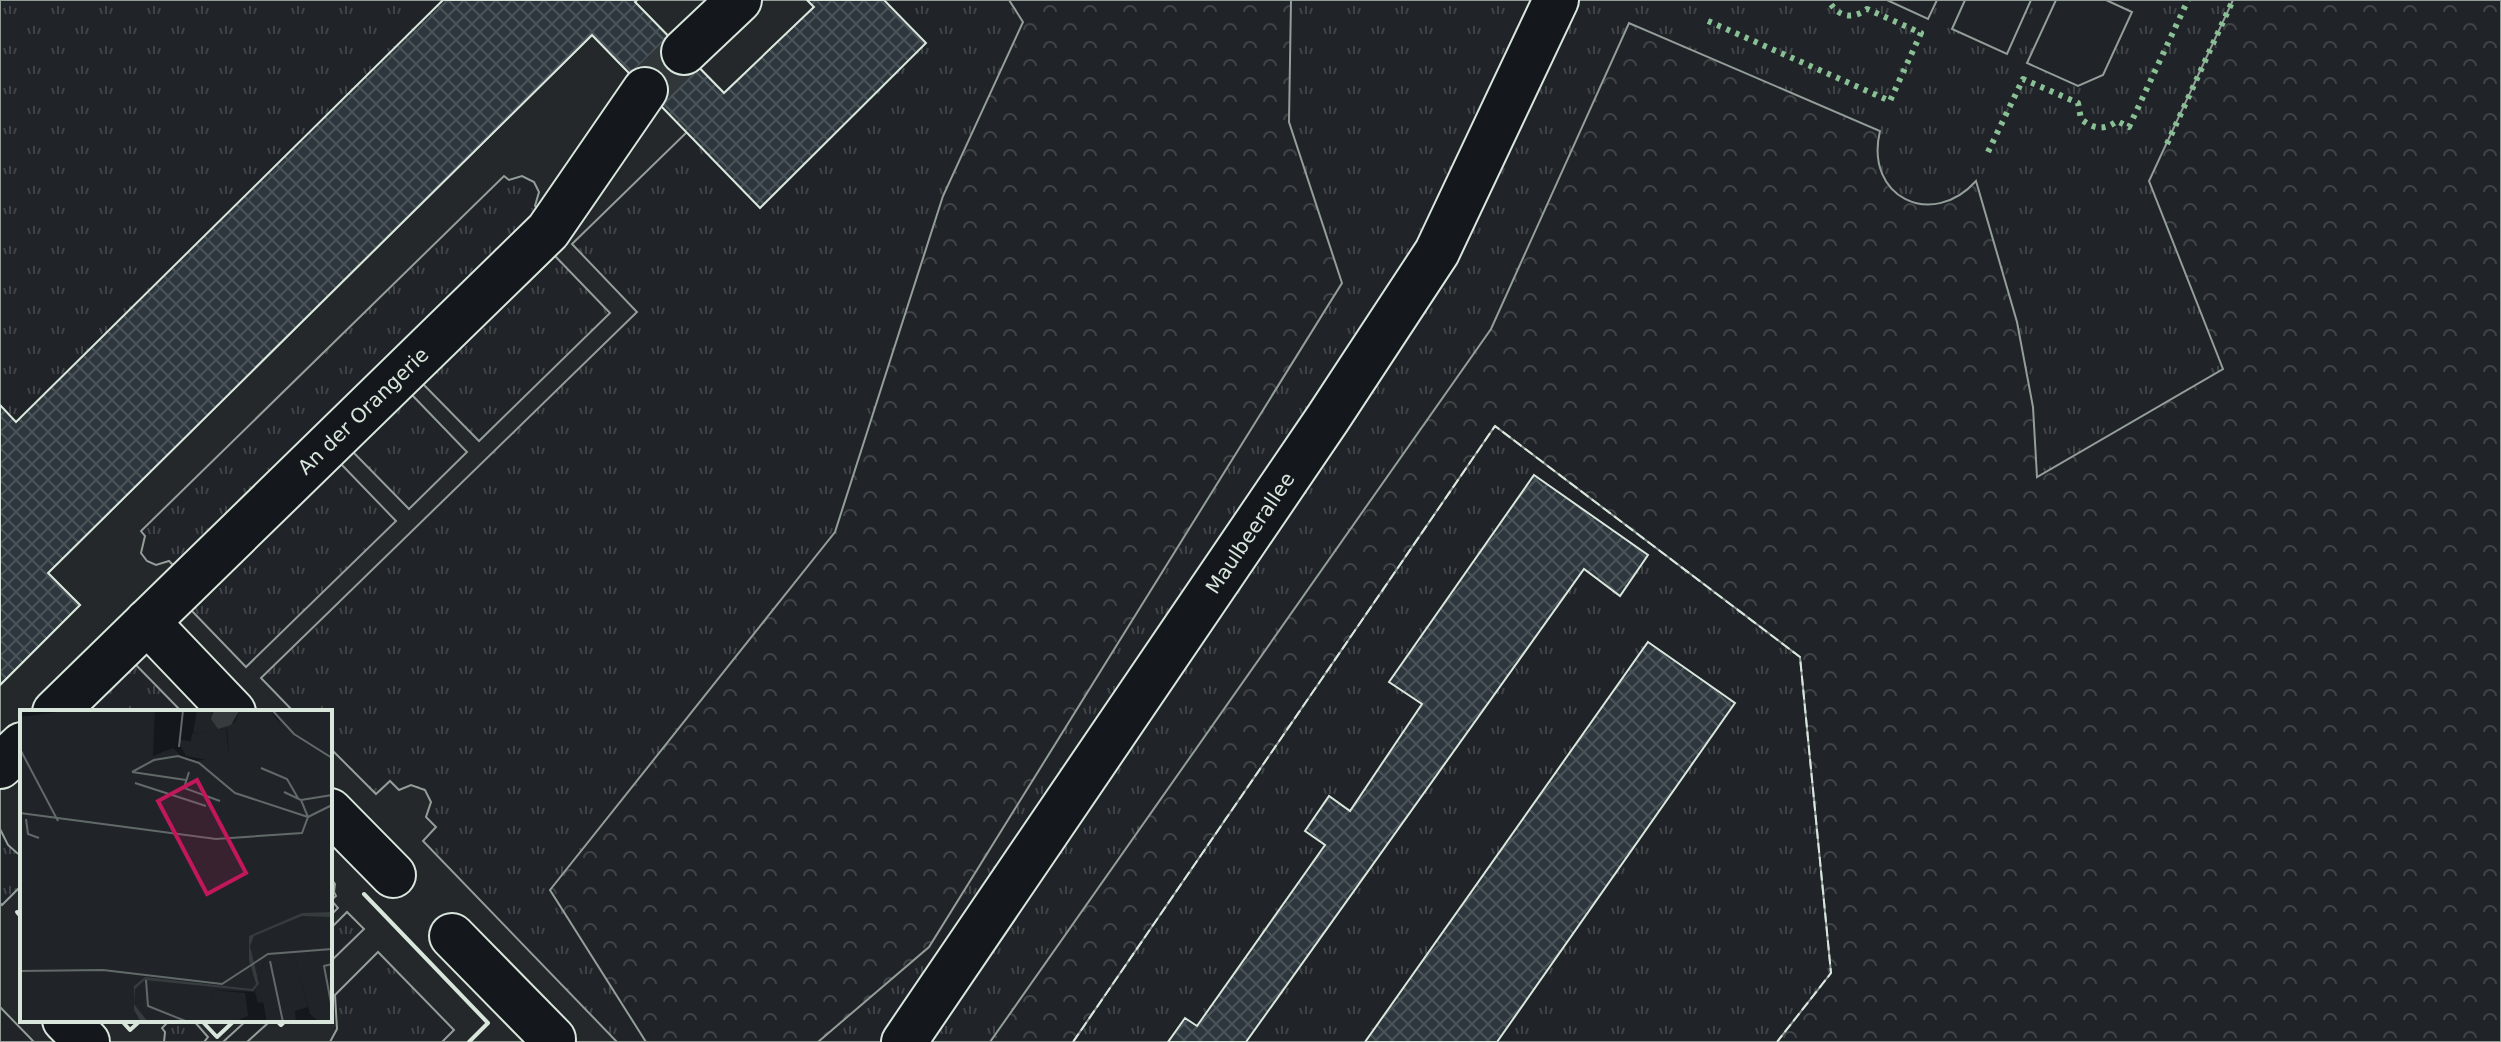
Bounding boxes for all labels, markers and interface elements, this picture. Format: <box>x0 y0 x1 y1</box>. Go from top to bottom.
street label: An der Orangerie <box>293 343 433 479</box>
street label: Maulbeerallee <box>1201 468 1299 598</box>
inset map <box>20 710 332 1022</box>

